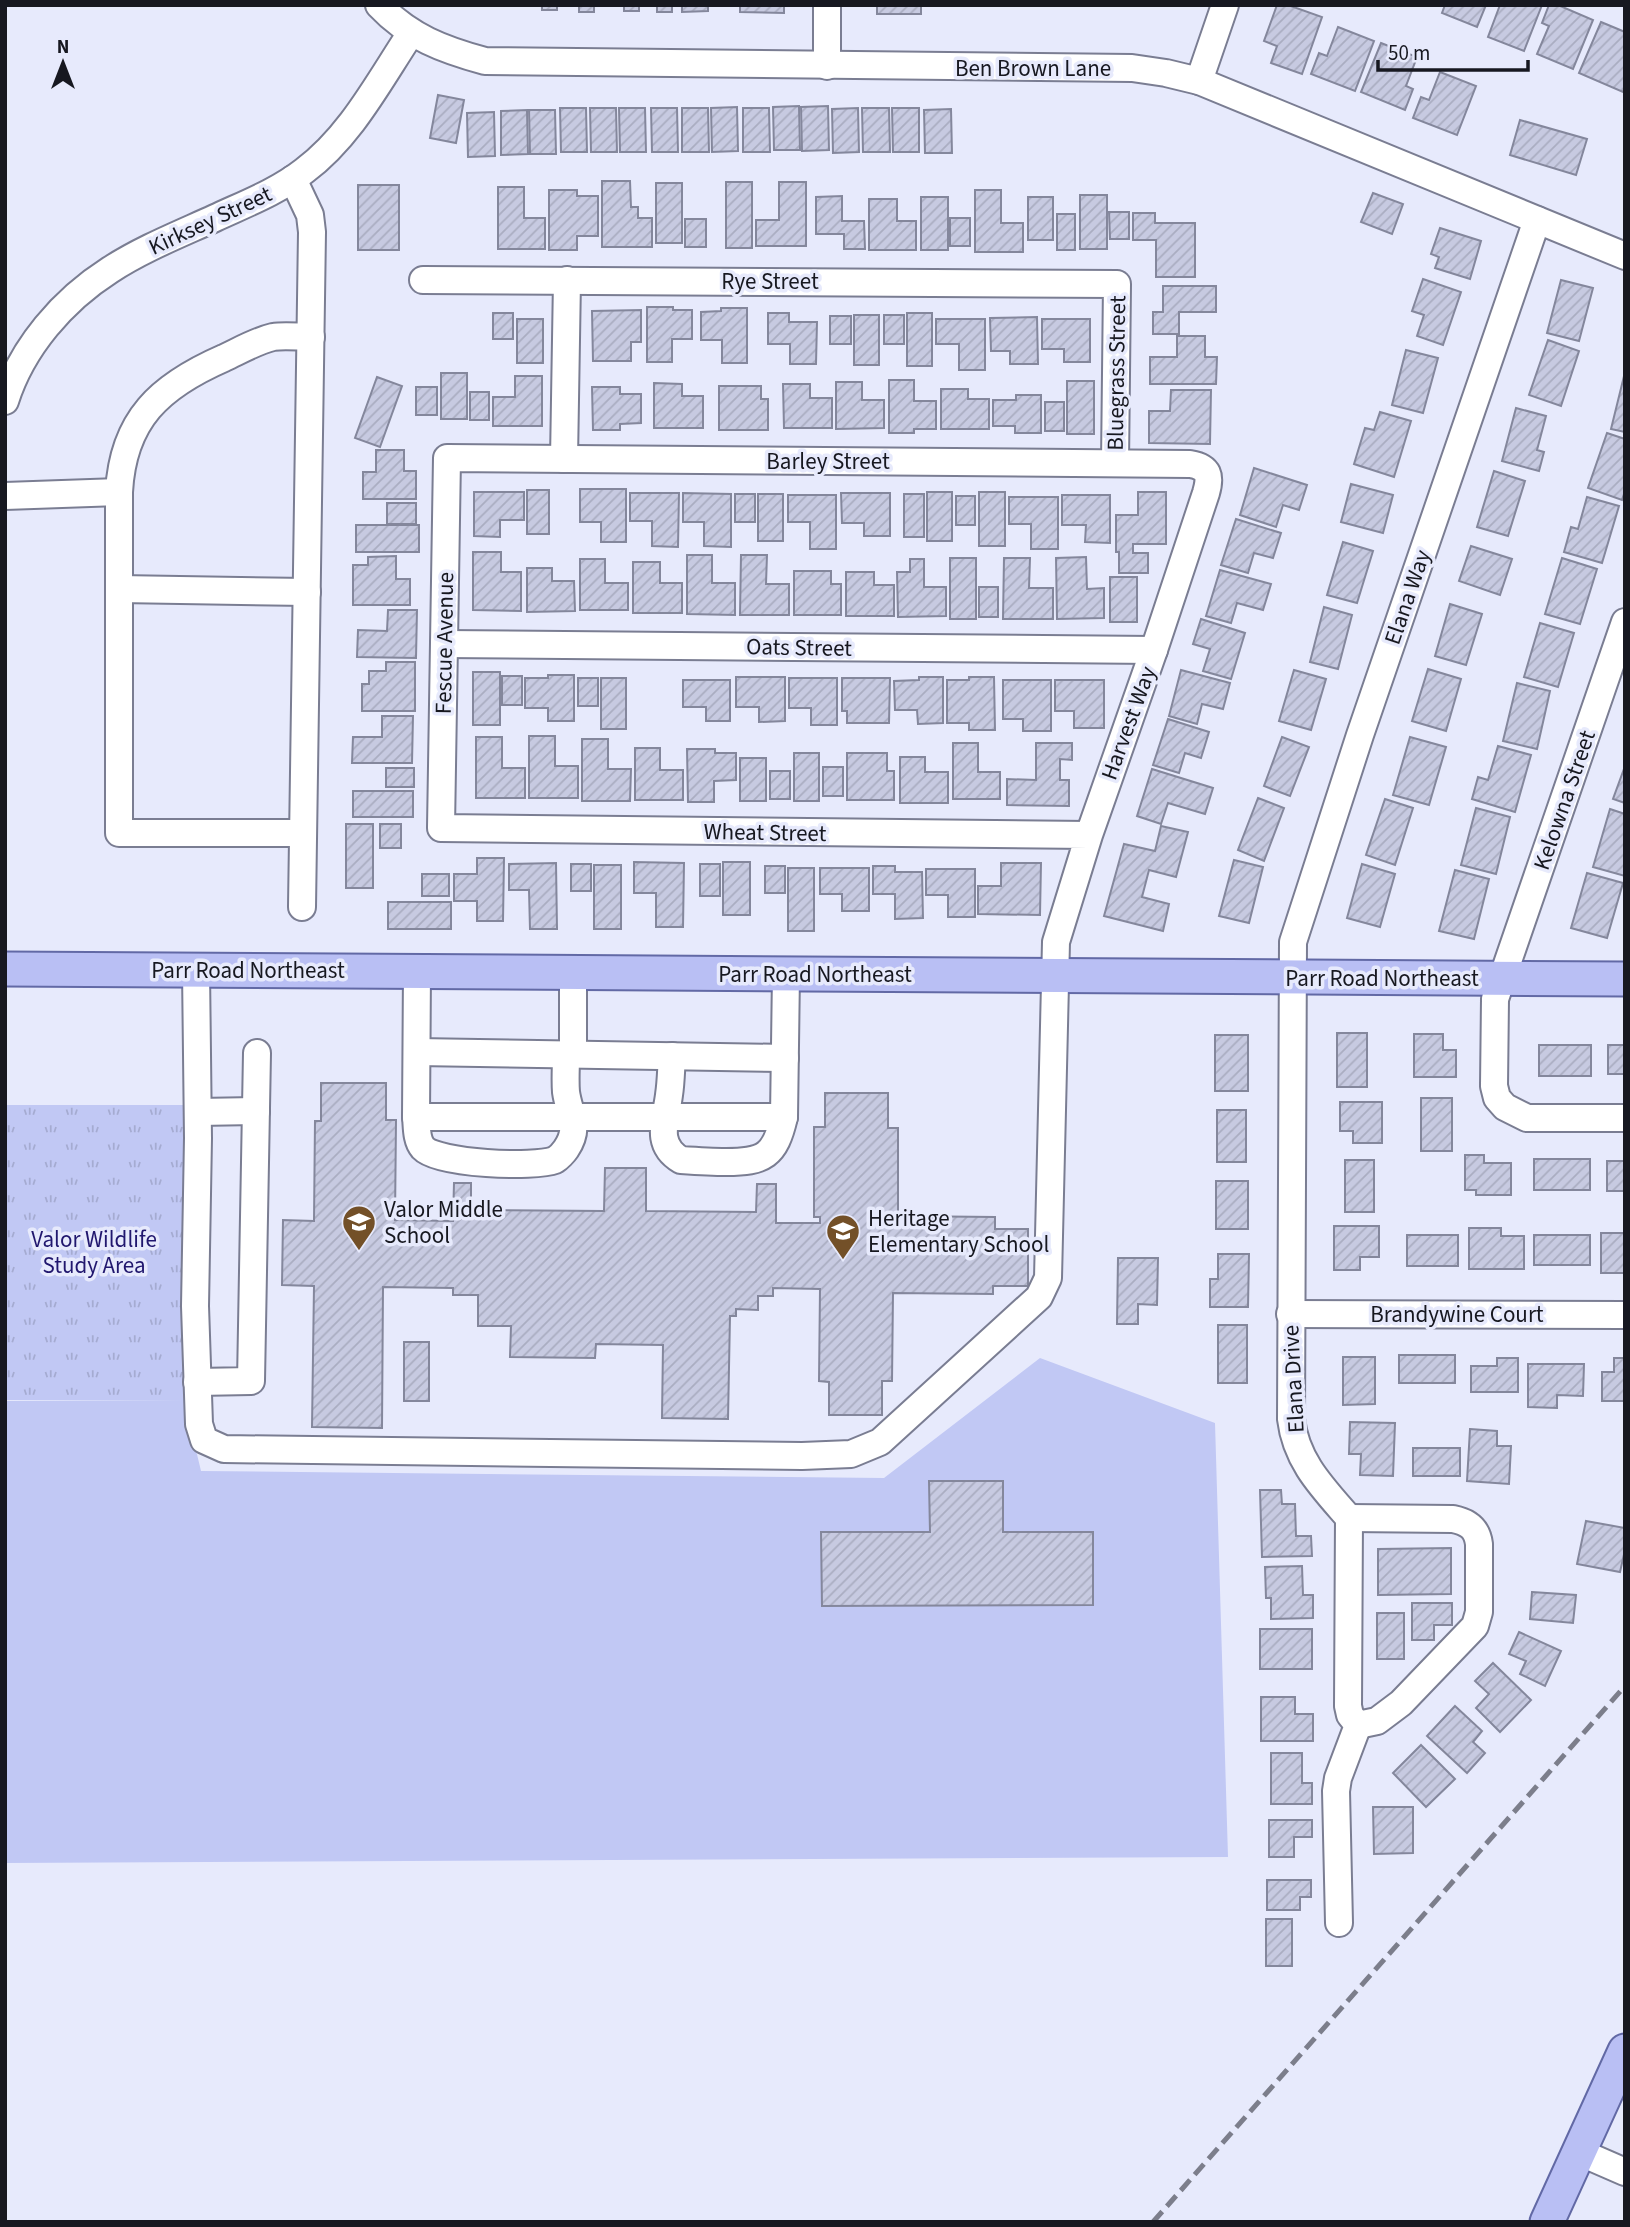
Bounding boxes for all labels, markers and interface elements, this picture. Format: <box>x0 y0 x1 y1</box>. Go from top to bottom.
north arrow <box>28 28 98 98</box>
scale bar <box>1378 28 1528 72</box>
text: N <box>57 34 69 61</box>
text: 50 m <box>1388 38 1430 68</box>
street label: Ben Brown Lane <box>955 52 1111 85</box>
street label: Kirksey Street <box>143 177 277 263</box>
street label: Rye Street <box>721 265 819 298</box>
street label: Bluegrass Street <box>1099 295 1134 451</box>
street label: Barley Street <box>766 445 890 478</box>
street label: Elana Way <box>1376 545 1439 649</box>
street label: Fescue Avenue <box>427 572 462 714</box>
street label: Oats Street <box>746 630 852 665</box>
street label: Harvest Way <box>1093 661 1164 785</box>
street label: Kelowna Street <box>1525 726 1604 874</box>
street label: Wheat Street <box>703 815 827 850</box>
street label: Parr Road Northeast <box>151 954 345 987</box>
street label: Parr Road Northeast <box>718 958 912 991</box>
street label: Parr Road Northeast <box>1285 962 1479 995</box>
place label: Valor Middle School <box>384 1193 503 1252</box>
place label: Heritage Elementary School <box>868 1202 1049 1261</box>
school or university icon: Valor Middle School <box>340 1203 378 1252</box>
school or university icon: Heritage Elementary School <box>824 1212 862 1261</box>
park label: Valor Wildlife Study Area <box>31 1223 157 1282</box>
street label: Brandywine Court <box>1370 1298 1544 1331</box>
street label: Elana Drive <box>1274 1324 1313 1434</box>

